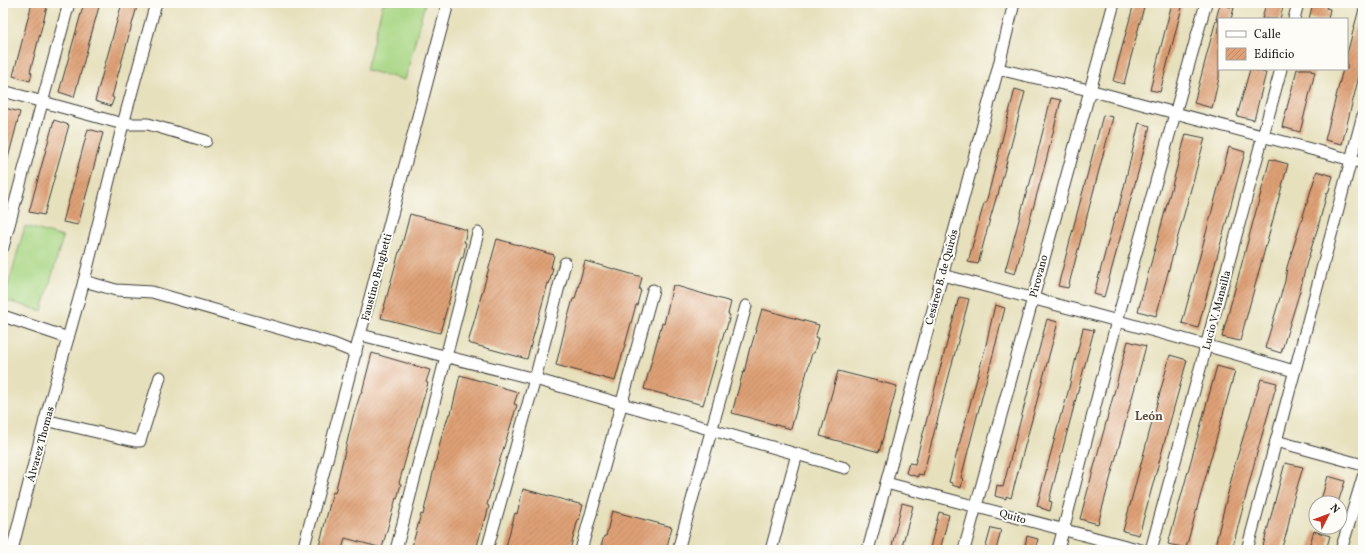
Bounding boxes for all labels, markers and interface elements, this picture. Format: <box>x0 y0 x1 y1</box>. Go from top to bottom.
legend <box>1218 18 1348 70</box>
text: Calle <box>1254 27 1281 43</box>
text: Edificio <box>1254 47 1294 63</box>
street label: Cesáreo B. de Quirós <box>922 228 963 327</box>
street label: Faustino Brughetti <box>359 232 396 323</box>
street label: Pirovano <box>1027 253 1052 299</box>
street label: Lucio V. Mansilla <box>1200 268 1235 352</box>
street label: Álvarez Thomas <box>24 404 59 484</box>
district label: León <box>1135 409 1163 425</box>
north arrow <box>1308 495 1348 535</box>
text: N <box>1326 501 1343 517</box>
street label: Quito <box>997 506 1028 528</box>

